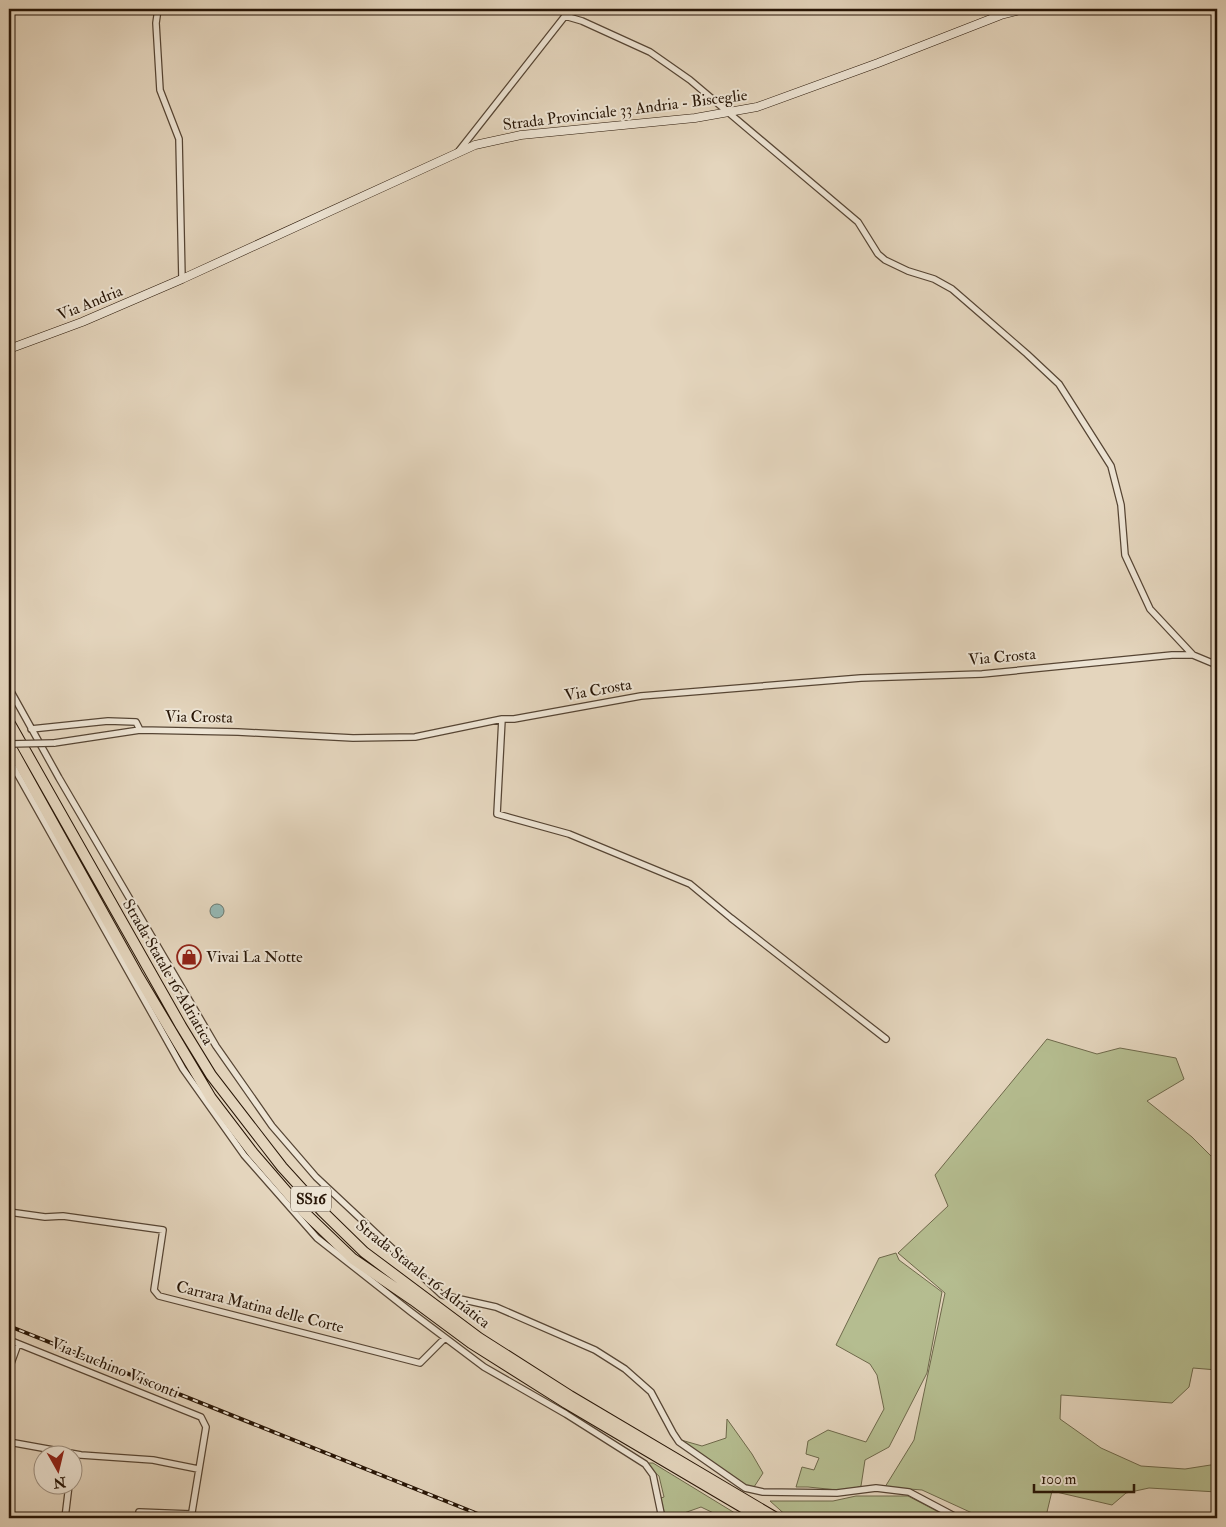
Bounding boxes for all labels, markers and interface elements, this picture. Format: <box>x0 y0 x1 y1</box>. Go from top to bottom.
street label: Strada Provinciale 33 Andria - Bisceglie <box>502 85 749 135</box>
street label: Via Andria <box>54 281 126 325</box>
street label: Via Crosta <box>967 644 1037 670</box>
street label: Via Crosta <box>563 674 634 706</box>
street label: Via Crosta <box>165 706 234 728</box>
street label: Strada Statale 16 Adriatica <box>118 895 218 1049</box>
shop icon: Vivai La Notte <box>176 944 202 970</box>
place label: Vivai La Notte <box>206 947 303 967</box>
road number: SS16 <box>291 1186 331 1212</box>
street label: Strada Statale 16 Adriatica <box>352 1215 495 1333</box>
street label: Carrara Matina delle Corte <box>174 1276 346 1338</box>
street label: Via Luchino Visconti <box>48 1333 182 1403</box>
north arrow <box>32 1444 82 1494</box>
scale bar <box>1034 1462 1134 1494</box>
text: 100 m <box>1041 1470 1077 1489</box>
text: N <box>52 1473 68 1492</box>

